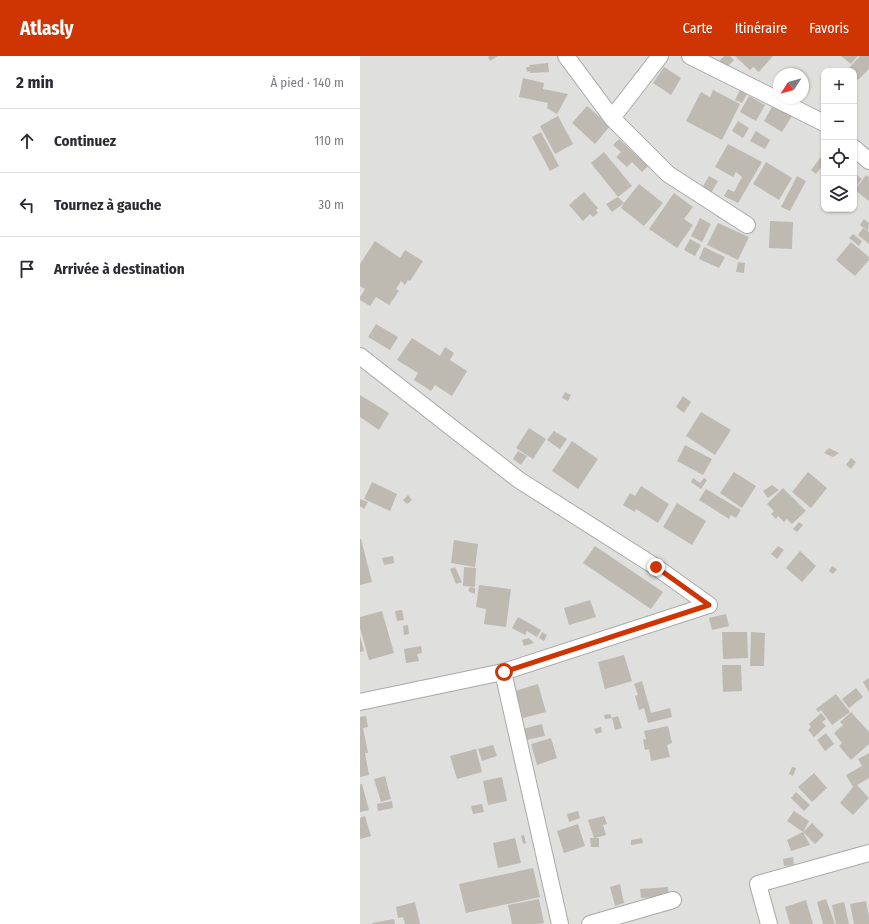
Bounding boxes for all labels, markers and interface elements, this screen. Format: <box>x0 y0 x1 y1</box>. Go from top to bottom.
text: Atlasly <box>20 17 74 40</box>
text: Carte <box>683 20 713 37</box>
text: Itinéraire <box>735 20 787 37</box>
text: Favoris <box>809 20 849 37</box>
north arrow <box>773 68 809 104</box>
map controls <box>821 68 857 212</box>
button: + <box>821 68 857 104</box>
text: 2 min <box>16 72 54 93</box>
text: À pied · 140 m <box>270 75 344 90</box>
button: − <box>821 104 857 140</box>
icon: ahead <box>16 130 38 152</box>
text: Continuez <box>54 132 116 150</box>
text: 110 m <box>314 133 344 148</box>
button: locate <box>821 140 857 176</box>
button: layers <box>821 176 857 212</box>
icon: left <box>16 194 38 216</box>
text: Tournez à gauche <box>54 196 161 214</box>
text: 30 m <box>318 197 344 212</box>
icon: arrive <box>16 258 38 280</box>
text: Arrivée à destination <box>54 260 185 278</box>
route end <box>647 558 665 576</box>
route start <box>495 663 513 681</box>

